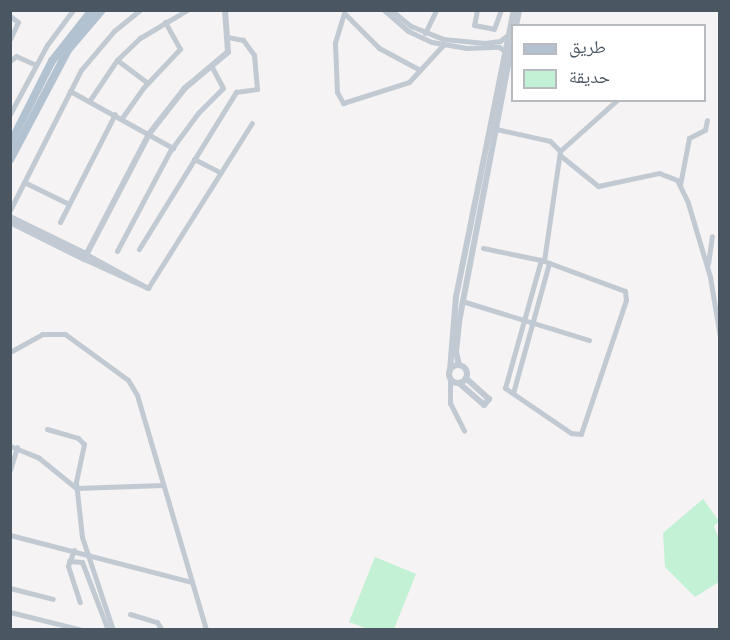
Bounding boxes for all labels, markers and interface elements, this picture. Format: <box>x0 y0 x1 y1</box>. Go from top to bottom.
legend <box>511 24 706 102</box>
text: طريق <box>569 36 606 57</box>
text: حديقة <box>569 66 610 87</box>

